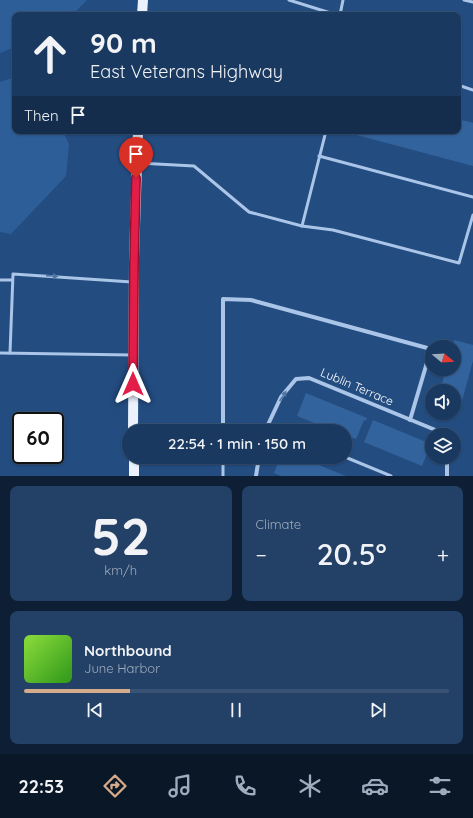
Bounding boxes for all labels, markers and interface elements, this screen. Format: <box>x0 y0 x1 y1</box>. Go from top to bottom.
text: 90 m <box>90 25 157 60</box>
icon: ahead <box>24 28 76 80</box>
text: East Veterans Highway <box>90 60 283 83</box>
icon: arrive <box>67 104 89 126</box>
text: Then <box>24 106 59 125</box>
pin <box>119 137 153 178</box>
icon: arrive <box>125 143 147 165</box>
one-way arrow <box>46 273 58 280</box>
north arrow <box>425 340 461 376</box>
map controls <box>425 340 461 464</box>
position arrow <box>112 363 154 405</box>
street label: Lublin Terrace <box>318 364 396 409</box>
button: sound <box>425 384 461 420</box>
one-way arrow <box>279 391 287 402</box>
speed limit sign: 60 <box>12 412 64 464</box>
button: layers <box>425 428 461 464</box>
text: 22:54 · 1 min · 150 m <box>168 434 306 453</box>
text: 52 <box>91 503 151 568</box>
text: Climate <box>256 516 301 532</box>
text: 20.5° <box>317 535 387 573</box>
text: − <box>256 541 267 569</box>
text: + <box>437 541 449 569</box>
text: km/h <box>104 562 137 578</box>
text: Northbound <box>84 641 172 660</box>
text: June Harbor <box>84 660 160 676</box>
icon: previous <box>84 699 106 721</box>
icon: pause <box>225 699 247 721</box>
icon: next <box>367 699 389 721</box>
icon: directions <box>101 772 129 800</box>
icon: music <box>166 772 194 800</box>
icon: phone <box>231 772 259 800</box>
icon: climate <box>296 772 324 800</box>
icon: car <box>361 772 389 800</box>
icon: filters <box>426 772 454 800</box>
text: 22:53 <box>19 775 64 798</box>

